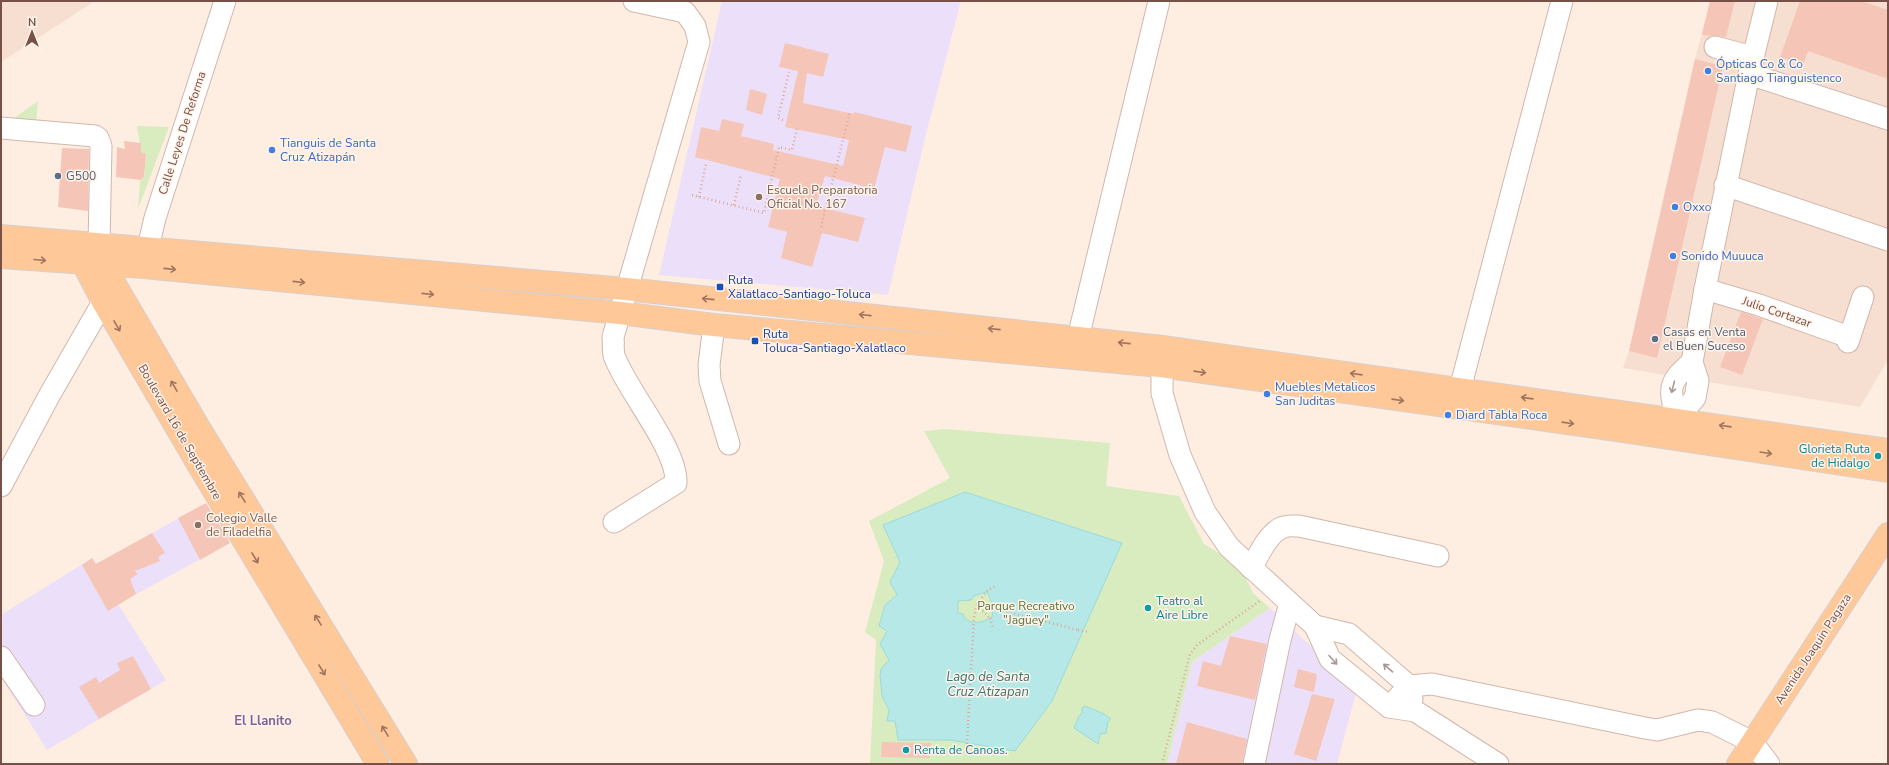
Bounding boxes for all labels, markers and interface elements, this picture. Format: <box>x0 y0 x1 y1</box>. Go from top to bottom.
north arrow <box>12 12 52 52</box>
text: N <box>28 15 36 30</box>
place label: Ópticas Co & Co Santiago Tianguistenco <box>1716 56 1842 86</box>
marker: Ópticas Co & Co Santiago Tianguistenco <box>1703 66 1713 76</box>
street label: Calle Leyes De Reforma <box>154 69 210 197</box>
place label: Tianguis de Santa Cruz Atizapán <box>280 135 376 165</box>
marker: Tianguis de Santa Cruz Atizapán <box>267 145 277 155</box>
place label: G500 <box>66 168 96 184</box>
marker: G500 <box>53 171 63 181</box>
place label: Escuela Preparatoria Oficial No. 167 <box>767 182 878 212</box>
marker: Escuela Preparatoria Oficial No. 167 <box>754 192 764 202</box>
place label: Oxxo <box>1683 199 1712 215</box>
marker: Oxxo <box>1670 202 1680 212</box>
place label: Sonido Muuuca <box>1681 248 1764 264</box>
marker: Sonido Muuuca <box>1668 251 1678 261</box>
one-way arrow <box>33 256 46 264</box>
one-way arrow <box>163 266 176 273</box>
place label: Ruta Xalatlaco-Santiago-Toluca <box>728 272 871 302</box>
one-way arrow <box>292 278 305 286</box>
marker: Ruta Xalatlaco-Santiago-Toluca <box>715 282 725 292</box>
one-way arrow <box>421 291 434 298</box>
street label: Julio Cortazar <box>1739 292 1814 332</box>
one-way arrow <box>702 295 715 302</box>
one-way arrow <box>859 312 872 319</box>
one-way arrow <box>114 320 122 332</box>
place label: Casas en Venta el Buen Suceso <box>1663 324 1746 354</box>
one-way arrow <box>988 325 1001 333</box>
place label: Ruta Toluca-Santiago-Xalatlaco <box>763 326 906 356</box>
marker: Casas en Venta el Buen Suceso <box>1650 334 1660 344</box>
marker: Ruta Toluca-Santiago-Xalatlaco <box>750 336 760 346</box>
one-way arrow <box>1118 339 1131 347</box>
street label: Boulevard 16 de Septiembre <box>135 361 225 503</box>
one-way arrow <box>1193 368 1206 376</box>
one-way arrow <box>1350 370 1363 378</box>
place label: Muebles Metalicos San Juditas <box>1275 379 1376 409</box>
one-way arrow <box>170 380 178 392</box>
one-way arrow <box>1668 380 1676 393</box>
marker: Muebles Metalicos San Juditas <box>1262 389 1272 399</box>
one-way arrow <box>1521 394 1534 402</box>
one-way arrow <box>1391 396 1404 403</box>
place label: Diard Tabla Roca <box>1456 407 1547 423</box>
marker: Diard Tabla Roca <box>1443 410 1453 420</box>
one-way arrow <box>1561 420 1574 427</box>
one-way arrow <box>1719 422 1732 430</box>
place label: Glorieta Ruta de Hidalgo <box>1799 441 1870 471</box>
one-way arrow <box>1759 449 1772 457</box>
marker: Glorieta Ruta de Hidalgo <box>1873 451 1883 461</box>
one-way arrow <box>237 491 245 503</box>
place label: Colegio Valle de Filadelfia <box>206 510 277 540</box>
marker: Colegio Valle de Filadelfia <box>193 520 203 530</box>
one-way arrow <box>251 552 259 564</box>
street label: Avenida Joaquin Pagaza <box>1771 590 1855 708</box>
place label: Teatro al Aire Libre <box>1156 593 1208 623</box>
park label: Parque Recreativo "Jagüey" <box>977 598 1075 628</box>
marker: Teatro al Aire Libre <box>1143 603 1153 613</box>
one-way arrow <box>313 614 321 626</box>
one-way arrow <box>1328 655 1338 665</box>
one-way arrow <box>318 664 326 676</box>
one-way arrow <box>1384 664 1394 673</box>
water label: Lago de Santa Cruz Atizapan <box>946 668 1030 701</box>
district label: El Llanito <box>234 712 292 730</box>
one-way arrow <box>381 726 389 737</box>
place label: Renta de Canoas. <box>914 742 1008 758</box>
marker: Renta de Canoas. <box>901 745 911 755</box>

